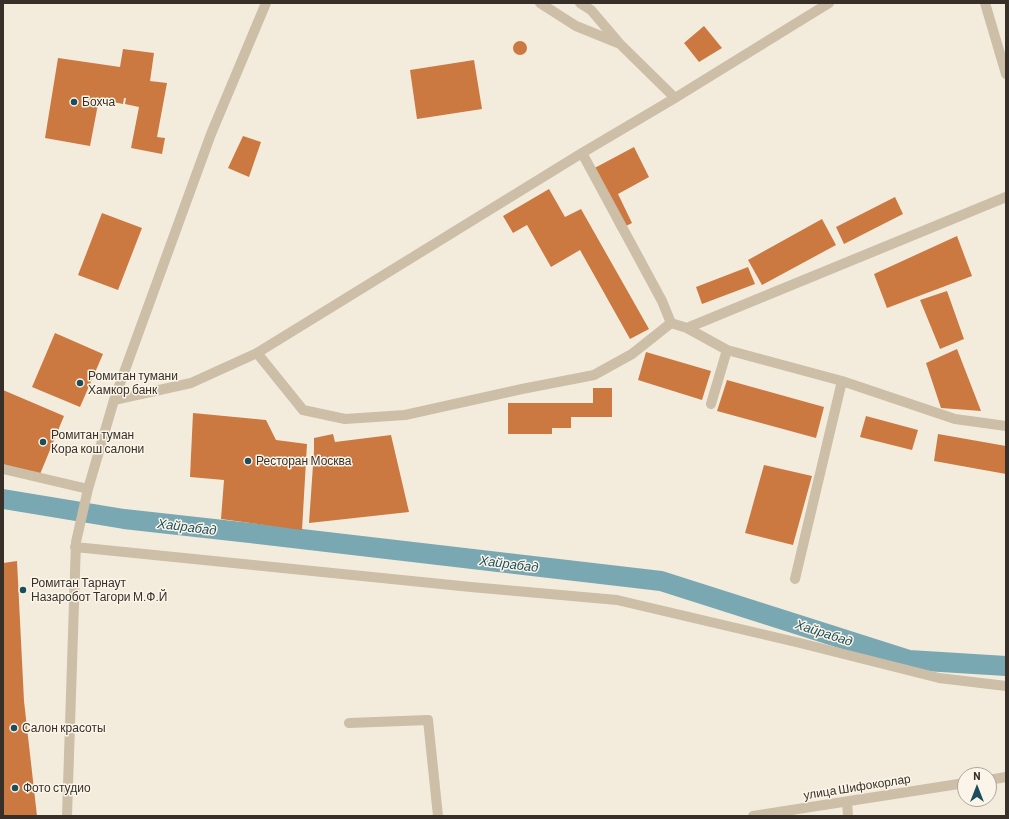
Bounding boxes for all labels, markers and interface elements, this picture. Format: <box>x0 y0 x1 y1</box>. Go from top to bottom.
place label: Бохча <box>82 95 115 109</box>
marker: Бохча <box>69 97 79 107</box>
place label: Ромитан тумани Хамкор банк <box>88 369 178 397</box>
marker: Ромитан тумани Хамкор банк <box>75 378 85 388</box>
place label: Ромитан туман Кора кош салони <box>51 428 144 456</box>
marker: Ромитан туман Кора кош салони <box>38 437 48 447</box>
place label: Ресторан Москва <box>256 454 352 468</box>
marker: Ресторан Москва <box>243 456 253 466</box>
water label: Хайрабад <box>157 516 217 538</box>
water label: Хайрабад <box>479 553 539 575</box>
place label: Ромитан Тарнаут Назаробот Тагори М.Ф.Й <box>31 576 167 604</box>
marker: Ромитан Тарнаут Назаробот Тагори М.Ф.Й <box>18 585 28 595</box>
water label: Хайрабад <box>793 616 855 650</box>
place label: Салон красоты <box>22 721 106 735</box>
marker: Салон красоты <box>9 723 19 733</box>
north arrow <box>957 767 997 807</box>
text: N <box>973 769 981 782</box>
street label: улица Шифокорлар <box>802 771 912 803</box>
place label: Фото студио <box>23 781 91 795</box>
marker: Фото студио <box>10 783 20 793</box>

